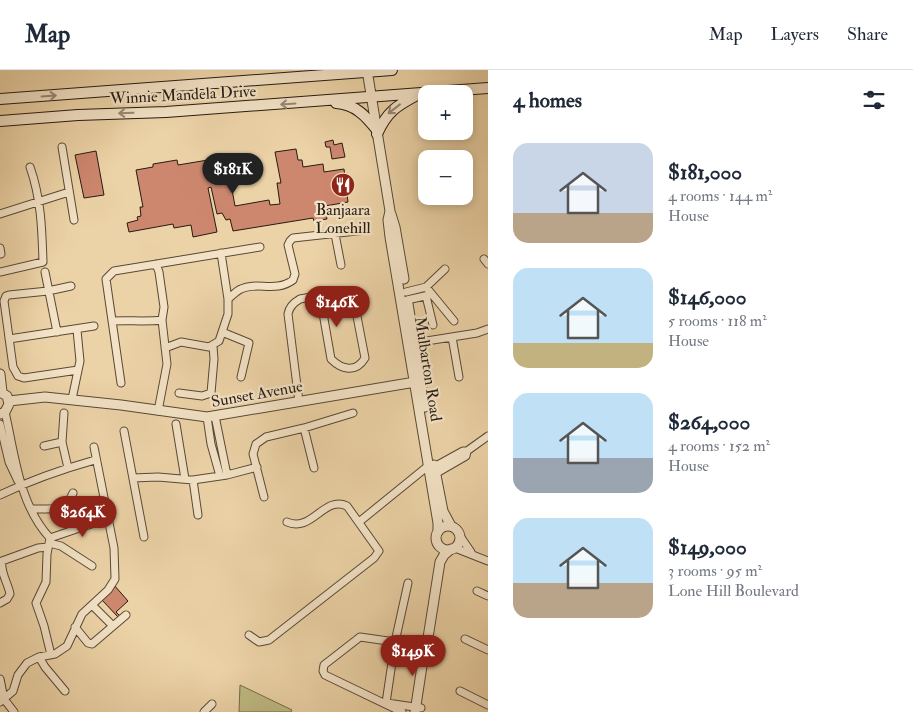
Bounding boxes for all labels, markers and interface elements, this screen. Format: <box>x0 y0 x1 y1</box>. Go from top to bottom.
text: Map <box>25 19 70 50</box>
text: Map <box>709 23 743 46</box>
text: Layers <box>771 23 819 46</box>
text: Share <box>847 23 888 46</box>
street label: Winnie Mandela Drive <box>108 81 257 109</box>
map controls <box>418 85 473 205</box>
button: + <box>418 85 473 140</box>
icon: filters <box>860 86 888 114</box>
text: 4 homes <box>513 87 582 114</box>
one-way arrow <box>40 91 56 100</box>
one-way arrow <box>280 99 296 108</box>
one-way arrow <box>388 104 401 115</box>
one-way arrow <box>118 109 134 118</box>
button: − <box>418 150 473 205</box>
pin: $181K <box>198 152 268 195</box>
text: $181K <box>213 159 253 179</box>
text: $181,000 <box>668 159 742 186</box>
icon: home <box>553 163 613 223</box>
restaurant icon: Banjaara Lonehill <box>330 172 356 198</box>
text: 4 rooms · 144 m² <box>668 186 772 206</box>
place label: Banjaara Lonehill <box>315 200 371 238</box>
text: House <box>668 206 709 226</box>
text: $146,000 <box>668 284 747 311</box>
pin: $146K <box>302 286 372 328</box>
icon: home <box>553 288 613 348</box>
text: $146K <box>316 292 358 312</box>
text: 5 rooms · 118 m² <box>668 311 767 331</box>
street label: Mulbarton Road <box>410 315 446 423</box>
text: House <box>668 331 709 351</box>
street label: Sunset Avenue <box>210 376 305 412</box>
text: $264,000 <box>668 409 750 436</box>
icon: home <box>553 413 613 473</box>
text: 4 rooms · 152 m² <box>668 436 770 456</box>
text: House <box>668 456 709 476</box>
pin: $264K <box>48 496 118 538</box>
text: $264K <box>60 502 106 522</box>
text: $149,000 <box>668 534 747 561</box>
icon: home <box>553 538 613 598</box>
text: 3 rooms · 95 m² <box>668 561 762 581</box>
text: Lone Hill Boulevard <box>668 581 799 601</box>
pin: $149K <box>378 634 448 677</box>
text: $149K <box>392 641 434 661</box>

